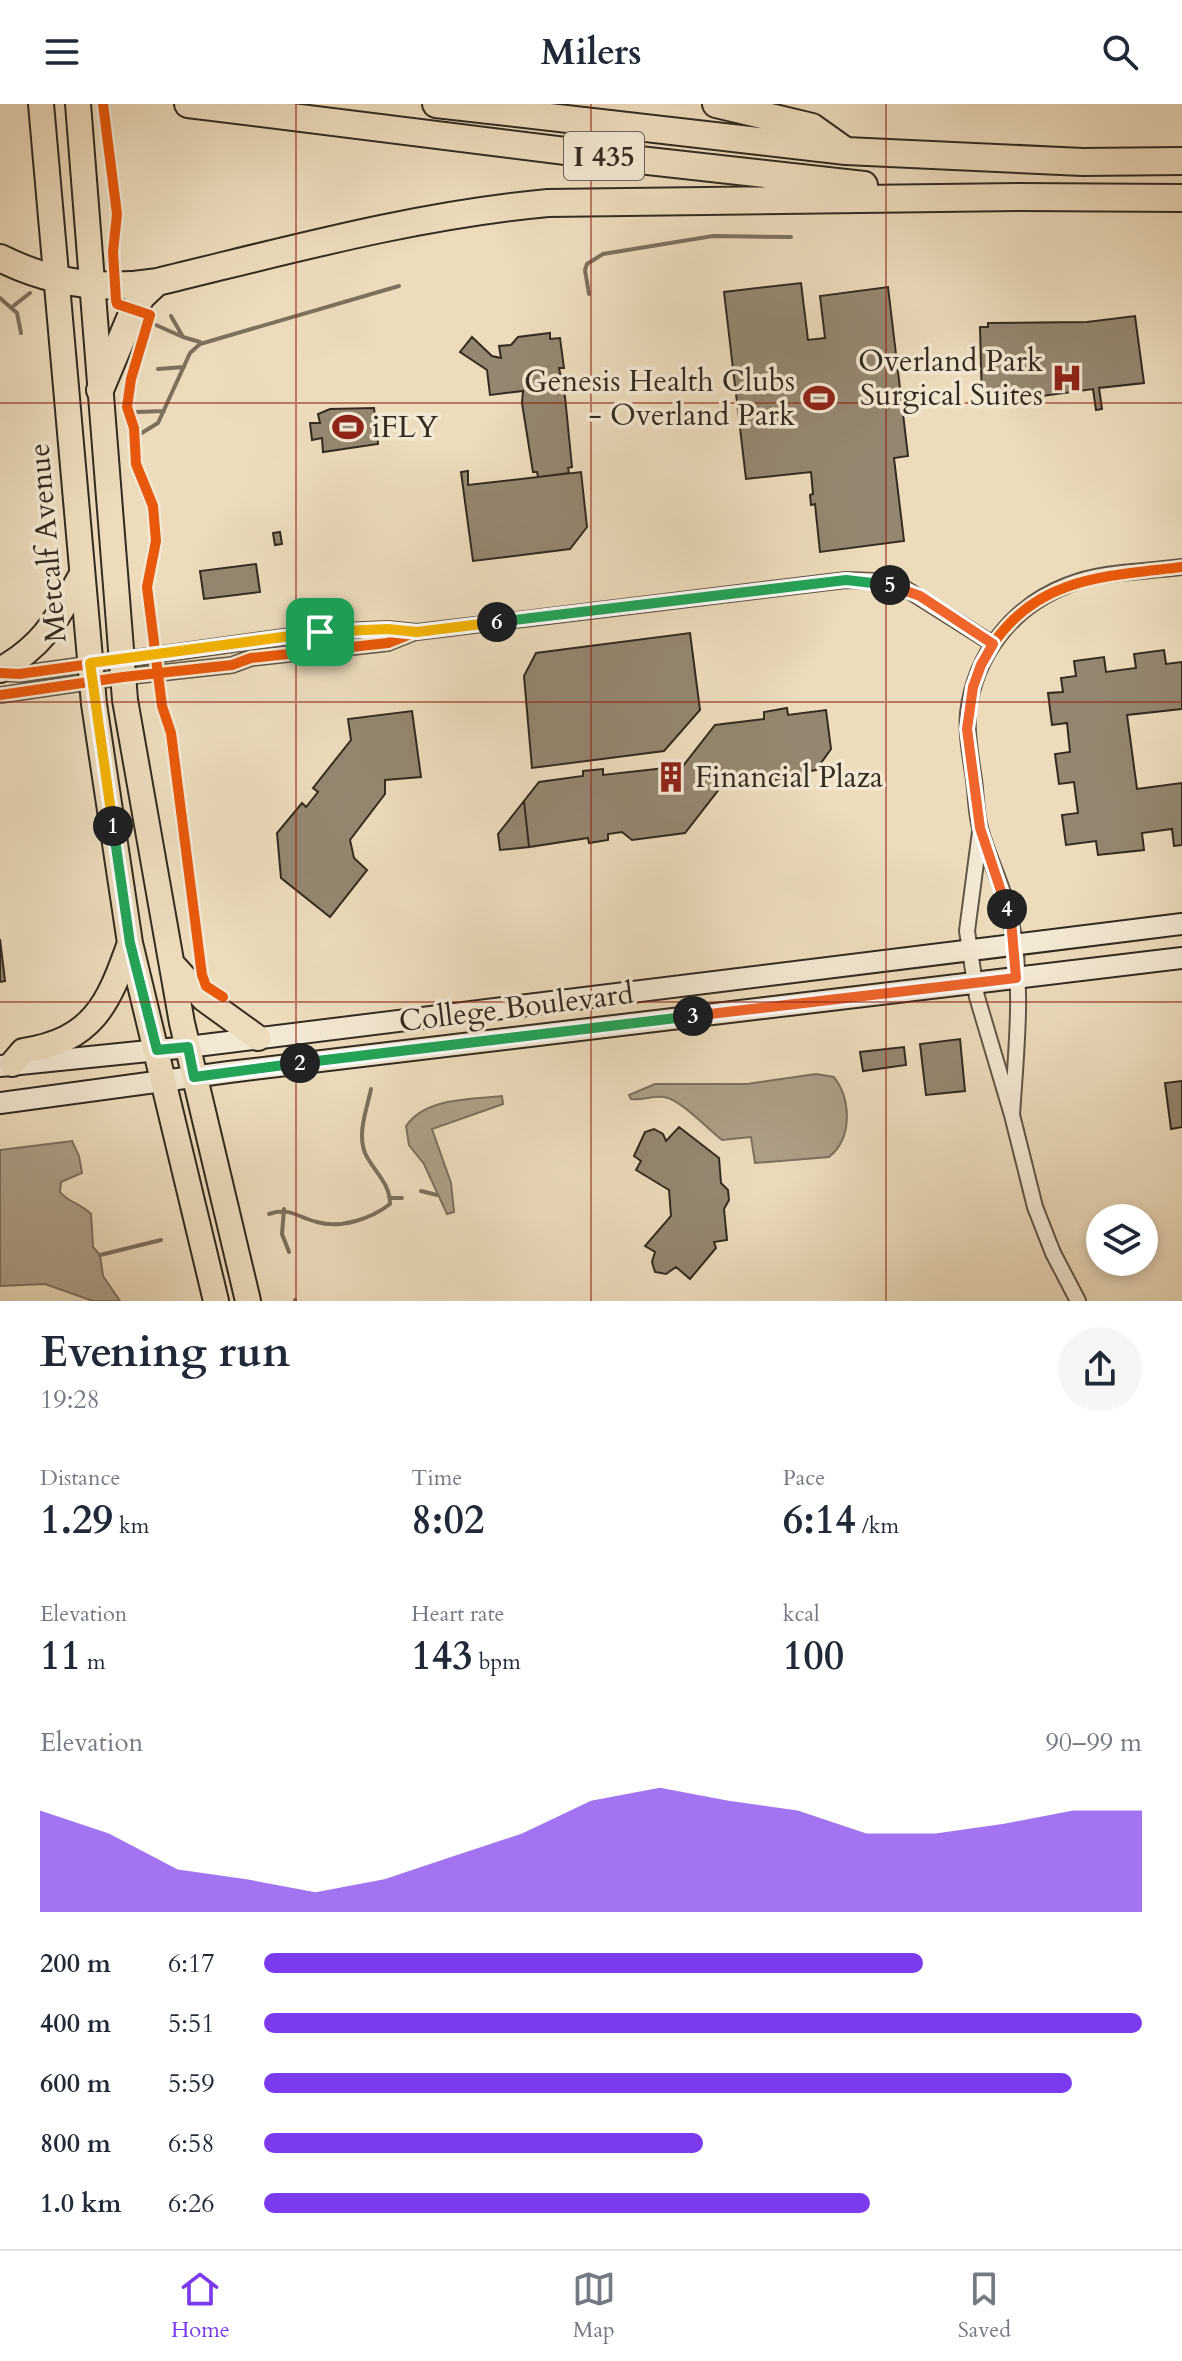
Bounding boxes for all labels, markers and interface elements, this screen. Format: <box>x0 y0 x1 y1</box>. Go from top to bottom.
text: Milers <box>540 28 642 77</box>
icon: menu <box>40 30 84 74</box>
icon: search <box>1098 30 1142 74</box>
road number: I 435 <box>564 132 644 180</box>
place label: Overland Park Surgical Suites <box>858 341 1043 416</box>
place label: Genesis Health Clubs - Overland Park <box>524 361 795 436</box>
hospital icon: Overland Park Surgical Suites <box>1050 361 1084 395</box>
sports icon: Genesis Health Clubs - Overland Park <box>802 381 836 415</box>
place label: iFLY <box>372 407 439 448</box>
sports icon: iFLY <box>331 410 365 444</box>
street label: Metcalf Avenue <box>18 441 77 644</box>
pin: 5 <box>870 565 910 605</box>
text: 5 <box>884 570 896 600</box>
pin <box>286 598 354 666</box>
pin: 6 <box>477 602 517 642</box>
text: 6 <box>491 607 503 637</box>
icon: arrive <box>298 610 342 654</box>
place label: Financial Plaza <box>695 757 883 798</box>
building icon: Financial Plaza <box>654 760 688 794</box>
pin: 1 <box>93 806 133 846</box>
text: 1 <box>107 811 119 841</box>
pin: 4 <box>987 889 1027 929</box>
text: 4 <box>1001 894 1013 924</box>
street label: College Boulevard <box>396 973 636 1042</box>
pin: 3 <box>673 996 713 1036</box>
text: 3 <box>687 1001 699 1031</box>
pin: 2 <box>280 1043 320 1083</box>
text: 2 <box>294 1048 306 1078</box>
map controls <box>1086 1204 1158 1276</box>
button: layers <box>1086 1204 1158 1276</box>
text: Evening run <box>40 1322 290 1382</box>
button: share <box>1058 1327 1142 1411</box>
text: 19:28 <box>40 1382 100 1417</box>
text: Distance <box>40 1463 120 1493</box>
text: Time <box>411 1463 462 1493</box>
text: Pace <box>783 1463 825 1493</box>
text: 1.29 <box>40 1493 113 1548</box>
text: 8:02 <box>411 1493 484 1548</box>
text: 6:14 <box>783 1493 856 1548</box>
text: km <box>113 1511 149 1541</box>
text: /km <box>856 1511 899 1541</box>
text: Elevation <box>40 1599 127 1629</box>
text: Heart rate <box>411 1599 505 1629</box>
text: kcal <box>783 1599 820 1629</box>
text: 11 <box>40 1629 81 1684</box>
text: 143 <box>411 1629 473 1684</box>
text: 100 <box>783 1629 844 1684</box>
text: m <box>81 1647 106 1677</box>
text: bpm <box>473 1647 521 1677</box>
text: Elevation <box>40 1725 143 1760</box>
text: 90–99 m <box>1045 1725 1142 1760</box>
text: 200 m <box>40 1946 111 1981</box>
text: 6:17 <box>168 1946 215 1981</box>
text: 400 m <box>40 2006 111 2041</box>
text: 5:51 <box>168 2006 215 2041</box>
text: 600 m <box>40 2066 111 2101</box>
text: 5:59 <box>168 2066 215 2101</box>
text: 800 m <box>40 2126 111 2161</box>
text: 6:58 <box>168 2126 215 2161</box>
text: 1.0 km <box>40 2186 121 2221</box>
text: 6:26 <box>168 2186 215 2221</box>
tab: Home <box>171 2267 230 2345</box>
tab: Map <box>572 2267 616 2345</box>
tab: Saved <box>958 2267 1011 2345</box>

